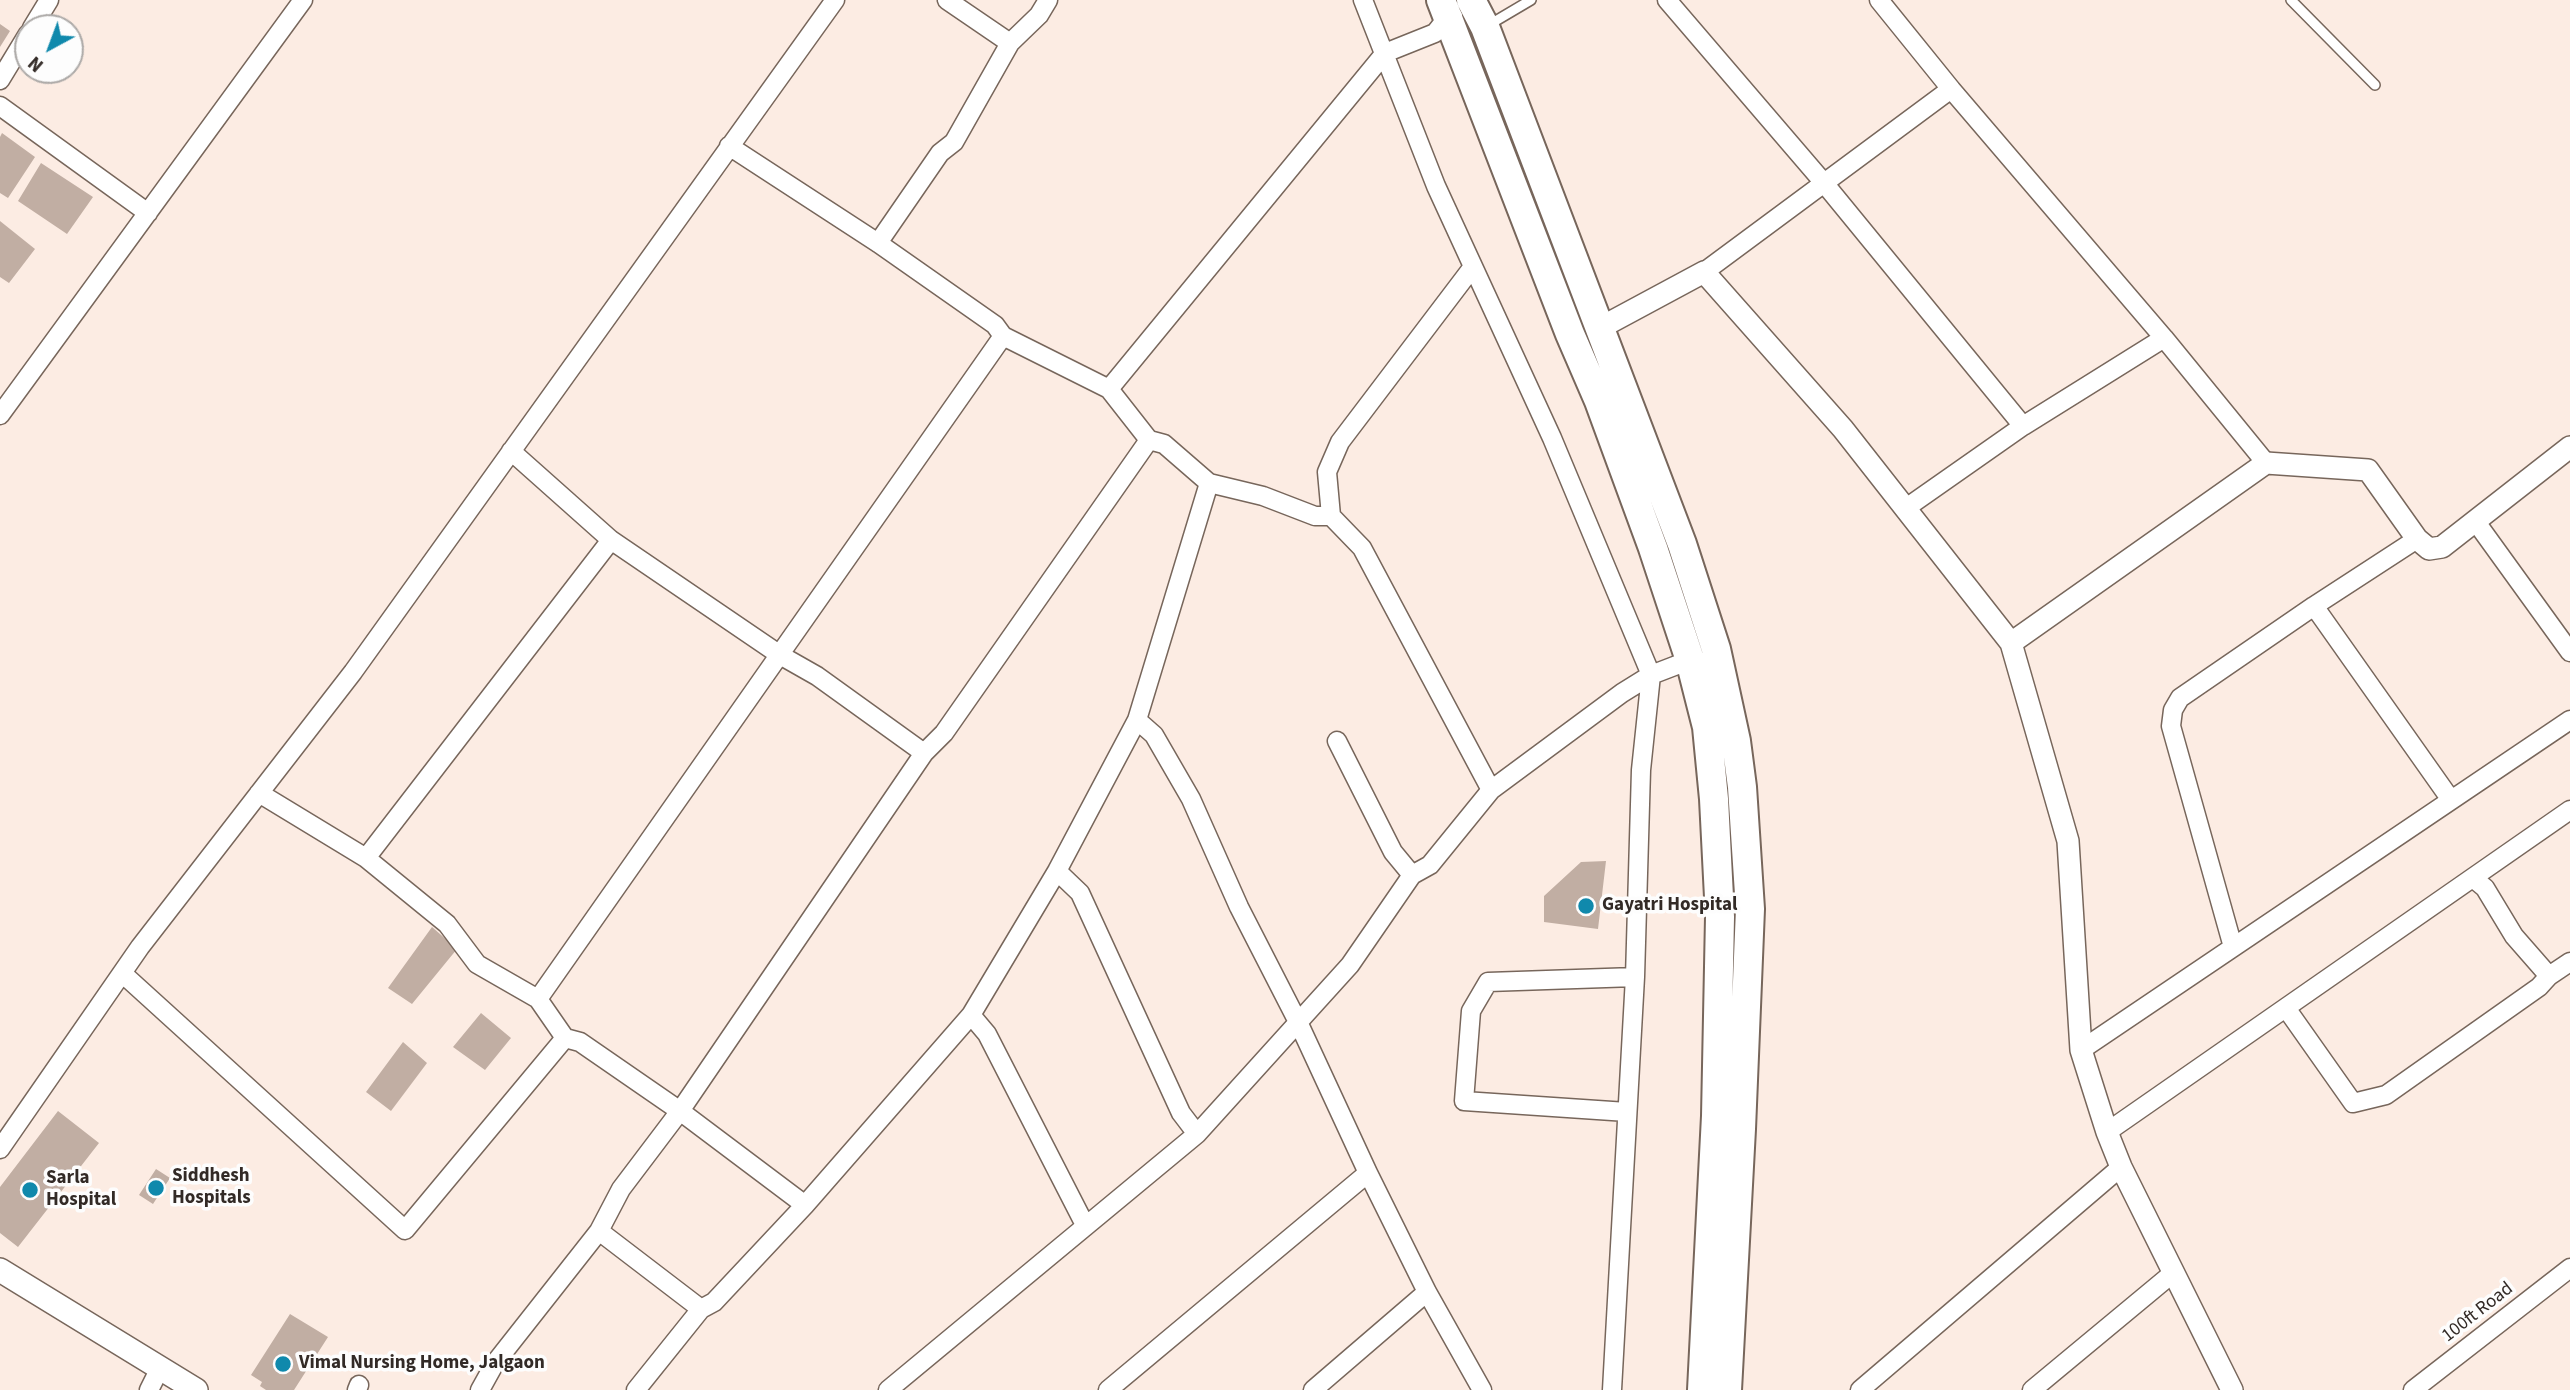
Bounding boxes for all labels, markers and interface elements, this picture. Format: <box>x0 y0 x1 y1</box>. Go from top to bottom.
north arrow <box>14 14 84 84</box>
text: N <box>23 49 50 78</box>
place label: Gayatri Hospital <box>1602 895 1737 917</box>
marker: Gayatri Hospital <box>1576 896 1596 916</box>
place label: Siddhesh Hospitals <box>172 1166 251 1210</box>
place label: Sarla Hospital <box>46 1168 116 1212</box>
marker: Siddhesh Hospitals <box>146 1178 166 1198</box>
marker: Sarla Hospital <box>20 1180 40 1200</box>
street label: 100ft Road <box>2438 1278 2518 1348</box>
place label: Vimal Nursing Home, Jalgaon <box>299 1353 545 1375</box>
marker: Vimal Nursing Home, Jalgaon <box>273 1354 293 1374</box>

